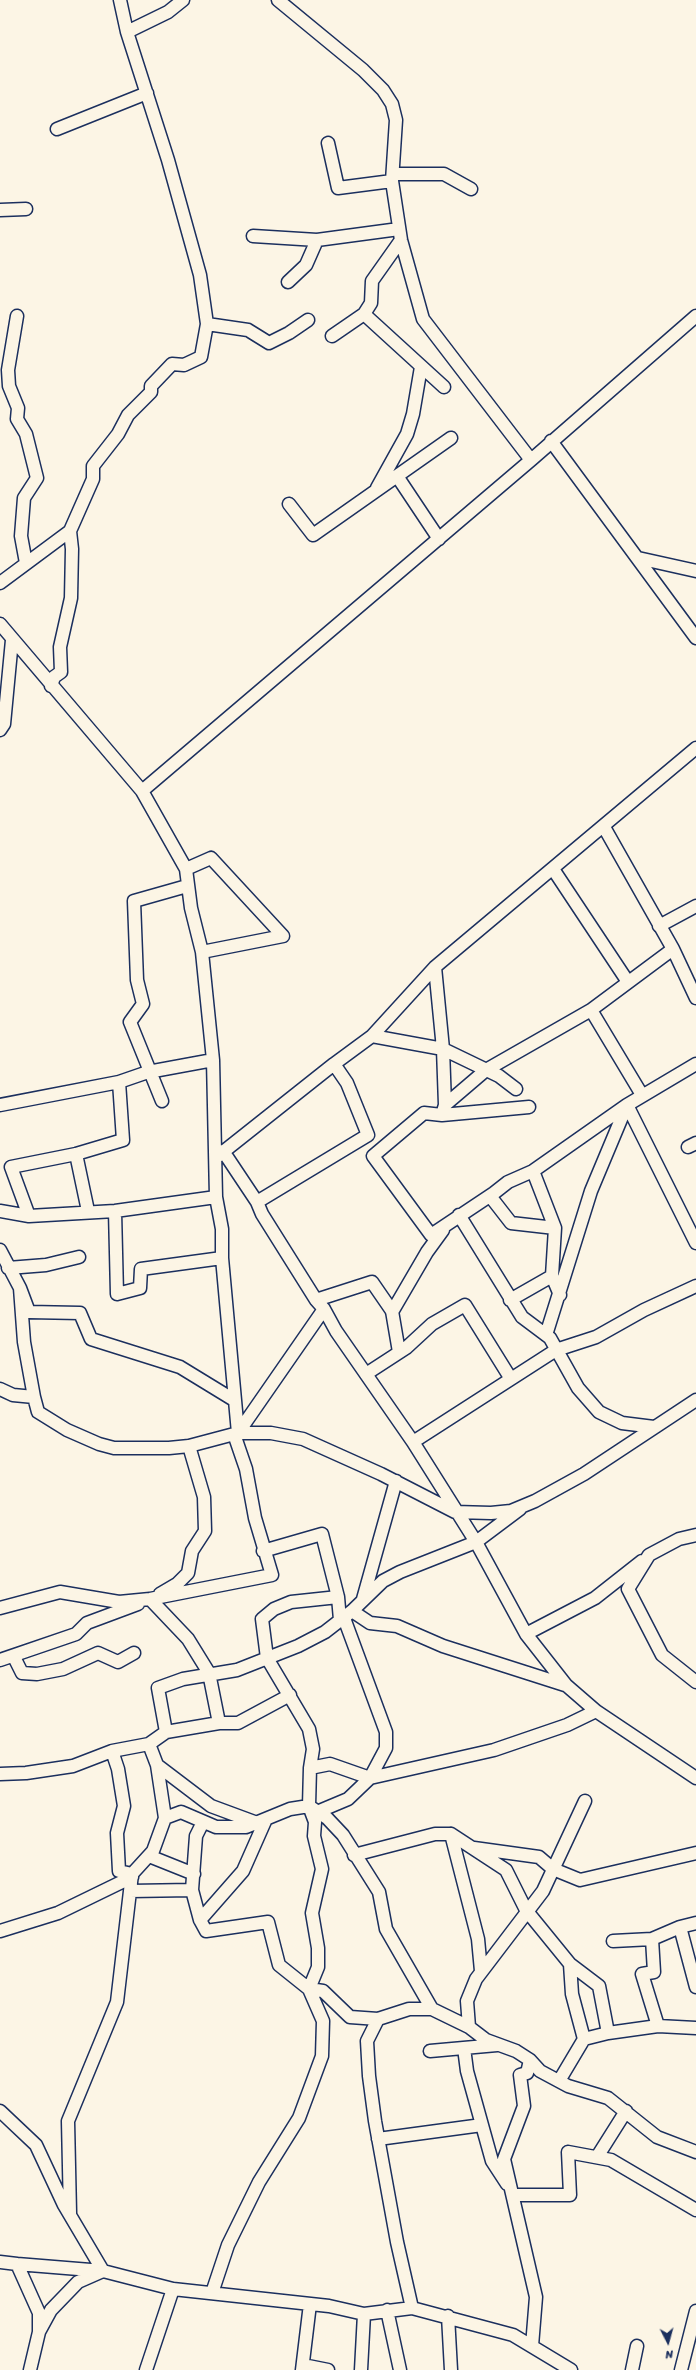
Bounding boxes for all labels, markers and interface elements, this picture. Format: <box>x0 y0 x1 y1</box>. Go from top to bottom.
north arrow <box>648 2322 688 2362</box>
text: N <box>665 2345 674 2364</box>

